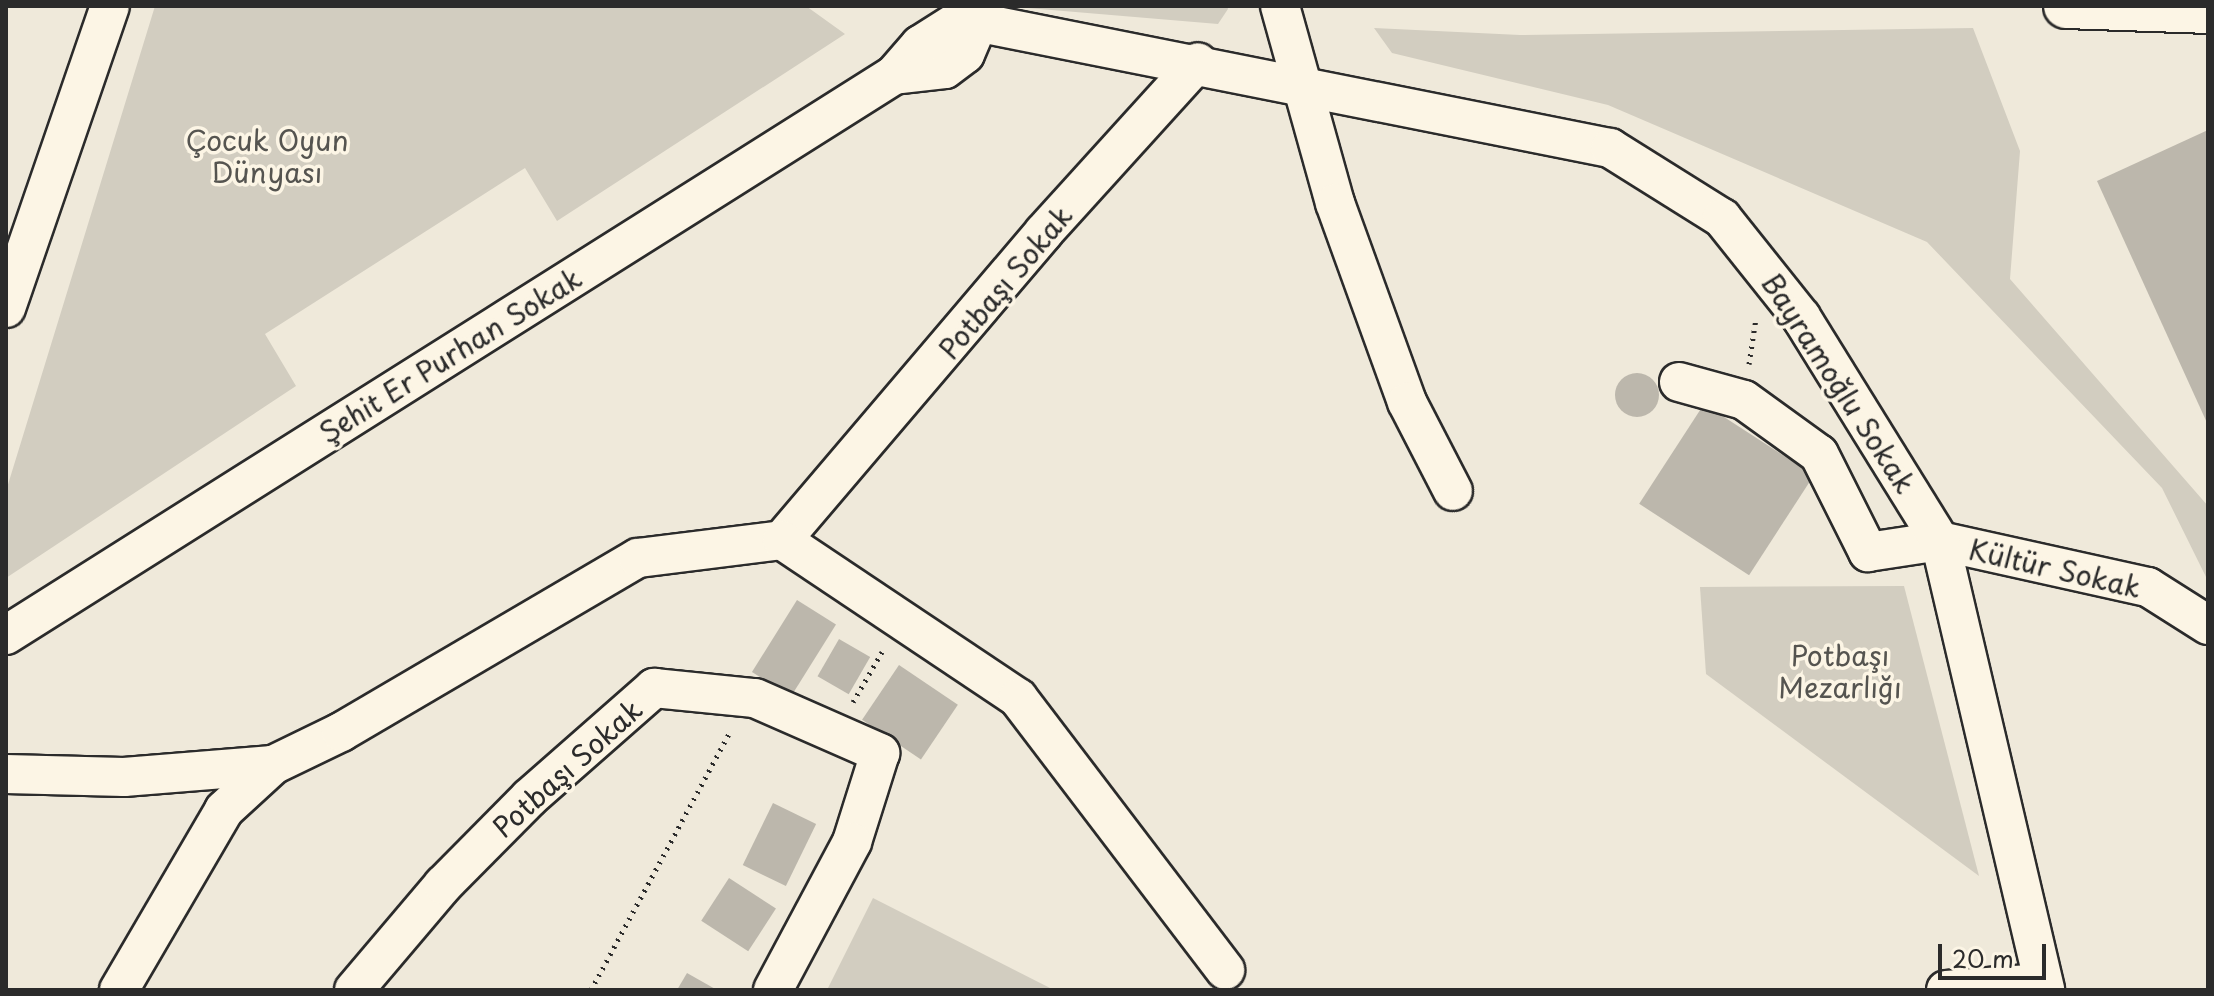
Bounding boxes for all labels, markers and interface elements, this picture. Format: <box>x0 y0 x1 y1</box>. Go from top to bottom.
park label: Çocuk Oyun Dünyası <box>185 123 349 189</box>
street label: Potbaşı Sokak <box>931 198 1079 366</box>
street label: Şehit Er Purhan Sokak <box>312 260 588 450</box>
street label: Bayramoğlu Sokak <box>1755 267 1923 499</box>
street label: Kültür Sokak <box>1965 532 2145 604</box>
park label: Potbaşı Mezarlığı <box>1778 638 1902 704</box>
street label: Potbaşı Sokak <box>485 691 649 845</box>
scale bar <box>1942 928 2050 978</box>
text: 20 m <box>1952 940 2014 976</box>

